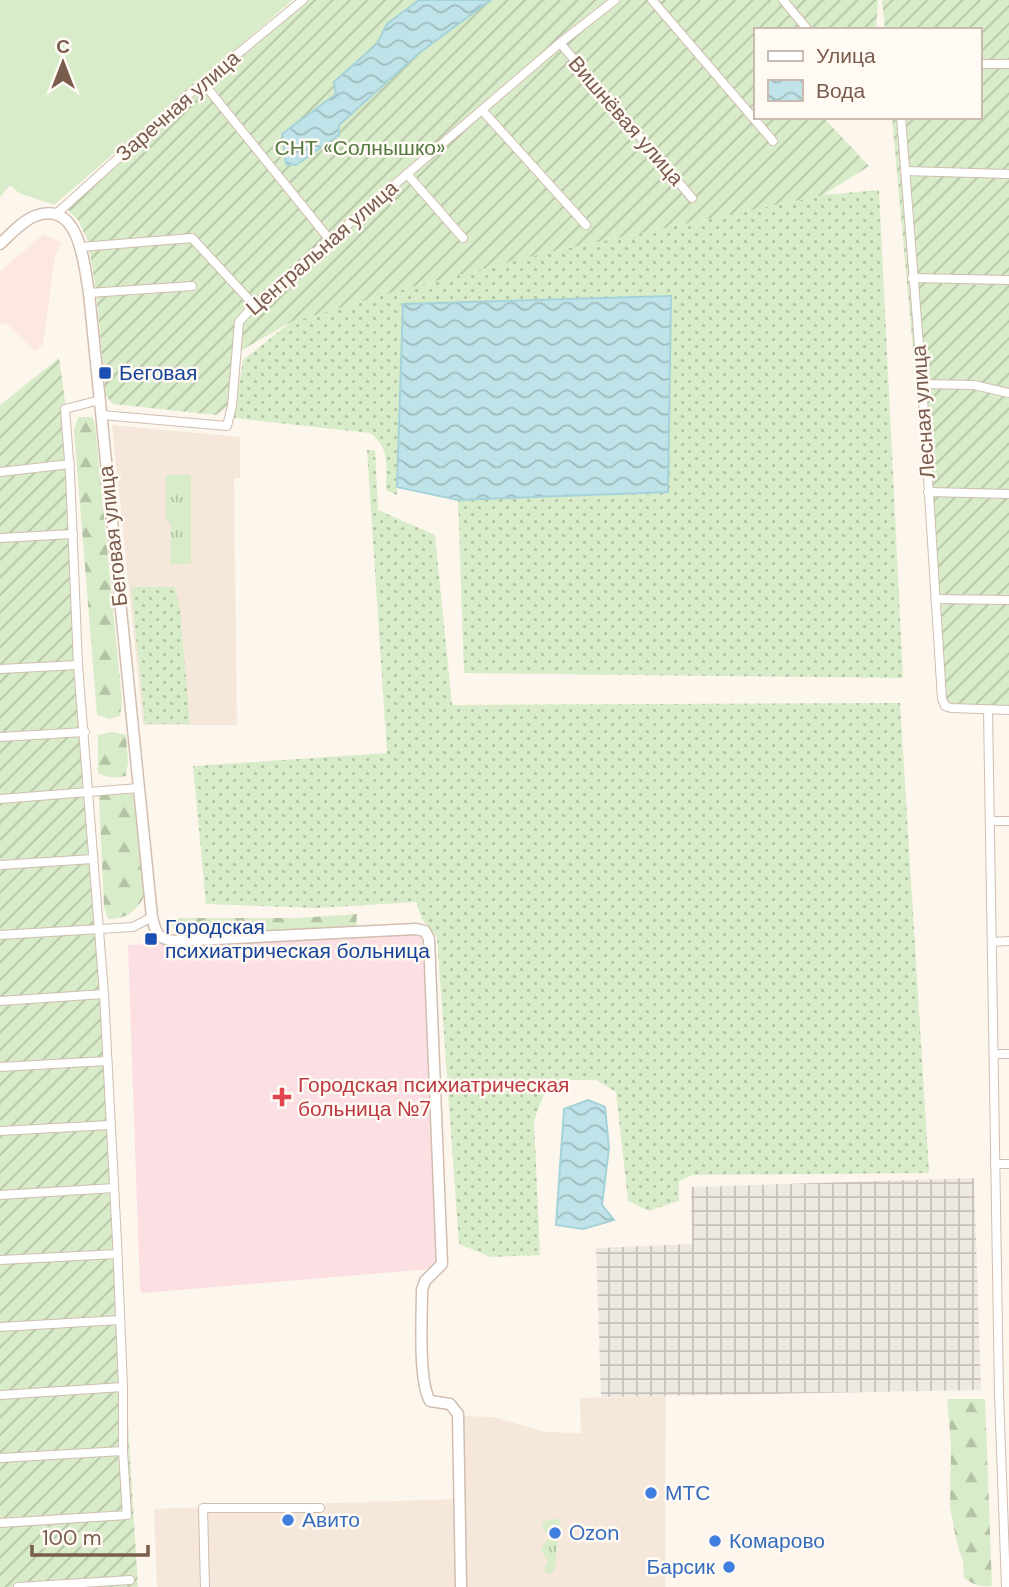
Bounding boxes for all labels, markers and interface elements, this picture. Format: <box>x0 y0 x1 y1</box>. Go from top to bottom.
north arrow <box>28 28 98 98</box>
legend <box>754 28 981 119</box>
text: С <box>56 34 70 59</box>
text: Улица <box>816 42 876 70</box>
street label: Заречная улица <box>110 44 246 168</box>
street label: Вишнёвая улица <box>562 50 690 192</box>
text: Вода <box>816 77 865 105</box>
park label: СНТ «Солнышко» <box>274 134 446 162</box>
street label: Центральная улица <box>240 174 404 322</box>
street label: Лесная улица <box>904 344 942 480</box>
place label: Беговая <box>119 359 197 387</box>
marker: Беговая <box>97 365 113 381</box>
street label: Беговая улица <box>92 464 134 608</box>
place label: Городская психиатрическая больница <box>165 913 430 965</box>
marker: Городская психиатрическая больница <box>143 931 159 947</box>
place label: Городская психиатрическая больница №7 <box>298 1071 569 1123</box>
marker: Городская психиатрическая больница №7 <box>272 1087 292 1107</box>
place label: МТС <box>665 1479 711 1507</box>
marker: МТС <box>643 1485 659 1501</box>
place label: Авито <box>302 1506 360 1534</box>
marker: Авито <box>280 1512 296 1528</box>
scale bar <box>32 1514 147 1558</box>
place label: Ozon <box>569 1519 619 1547</box>
text: 100 m <box>42 1524 102 1552</box>
marker: Ozon <box>547 1525 563 1541</box>
place label: Комарово <box>729 1527 825 1555</box>
marker: Комарово <box>707 1533 723 1549</box>
place label: Барсик <box>646 1553 716 1581</box>
marker: Барсик <box>721 1559 737 1575</box>

